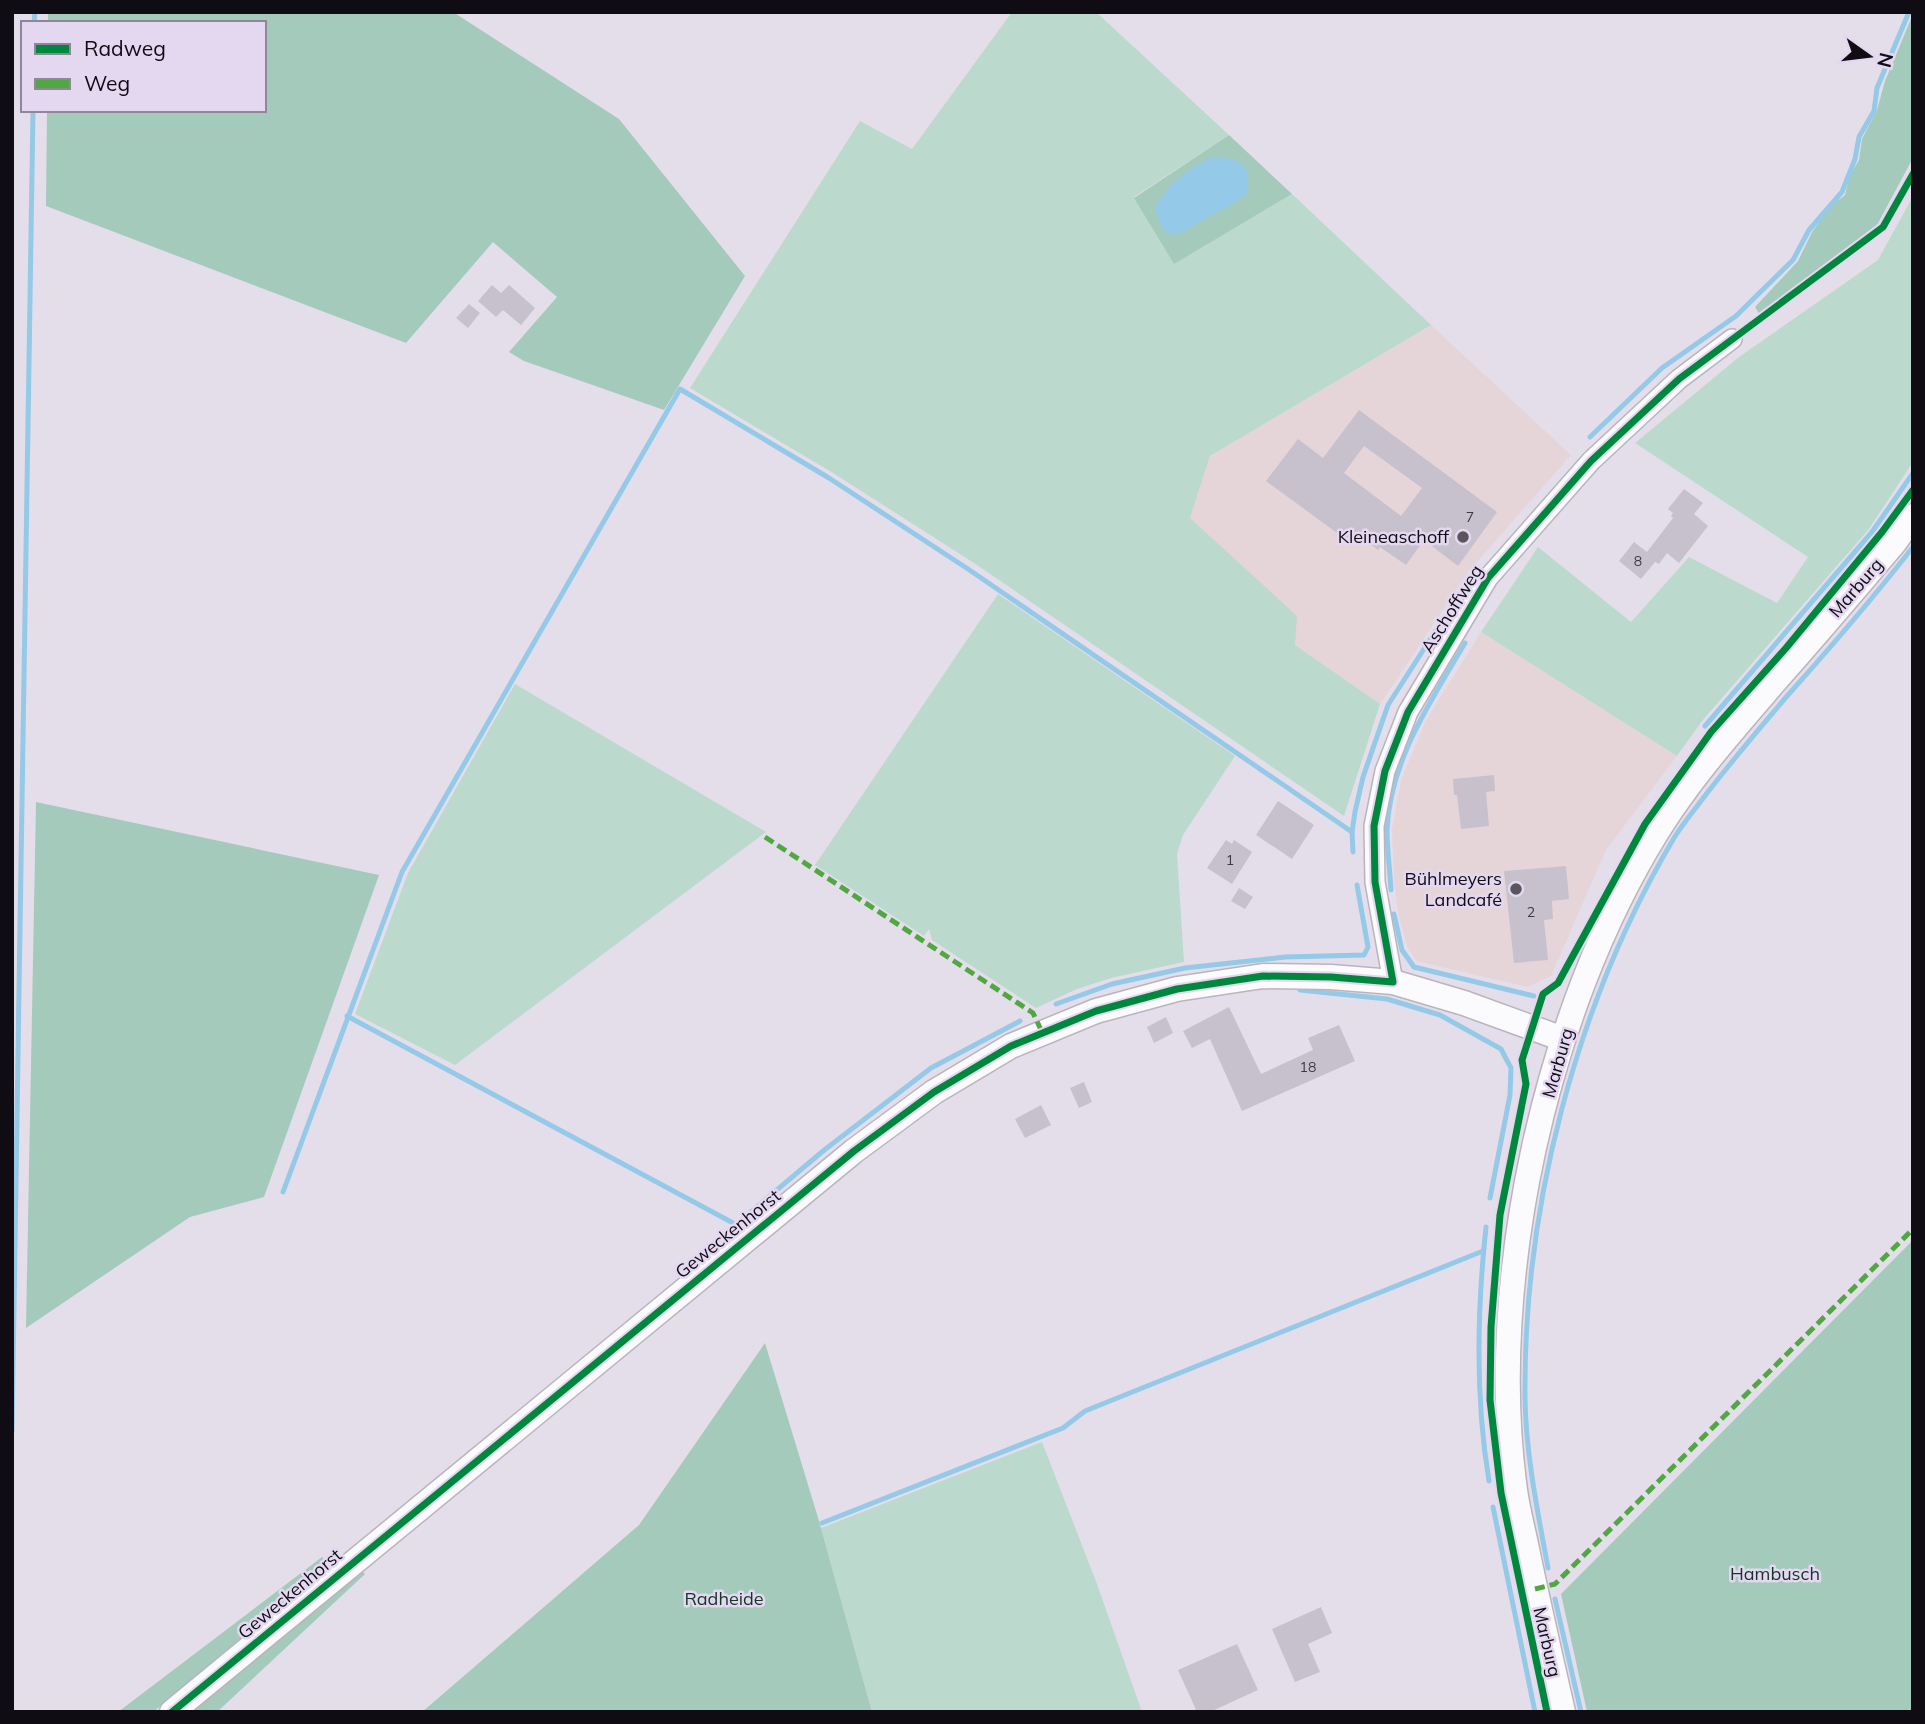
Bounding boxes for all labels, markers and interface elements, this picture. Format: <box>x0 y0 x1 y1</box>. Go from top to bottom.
legend <box>21 21 266 112</box>
north arrow <box>1834 21 1904 91</box>
text: Radweg <box>84 35 166 61</box>
text: N <box>1872 50 1899 70</box>
text: Weg <box>84 70 130 96</box>
house number: 7 <box>1466 508 1474 526</box>
place label: Kleineaschoff <box>1338 525 1450 548</box>
marker: Kleineaschoff <box>1455 529 1471 545</box>
house number: 8 <box>1634 552 1642 570</box>
street label: Marburg <box>1824 553 1888 622</box>
street label: Aschoffweg <box>1415 560 1488 657</box>
house number: 1 <box>1226 851 1234 869</box>
place label: Bühlmeyers Landcafé <box>1404 867 1502 911</box>
marker: Bühlmeyers Landcafé <box>1508 881 1524 897</box>
house number: 2 <box>1527 903 1535 921</box>
street label: Marburg <box>1537 1025 1578 1100</box>
house number: 18 <box>1300 1058 1316 1076</box>
street label: Geweckenhorst <box>670 1184 785 1283</box>
street label: Geweckenhorst <box>233 1543 346 1644</box>
park label: Hambusch <box>1730 1562 1820 1585</box>
park label: Radheide <box>684 1587 764 1610</box>
street label: Marburg <box>1528 1605 1567 1679</box>

